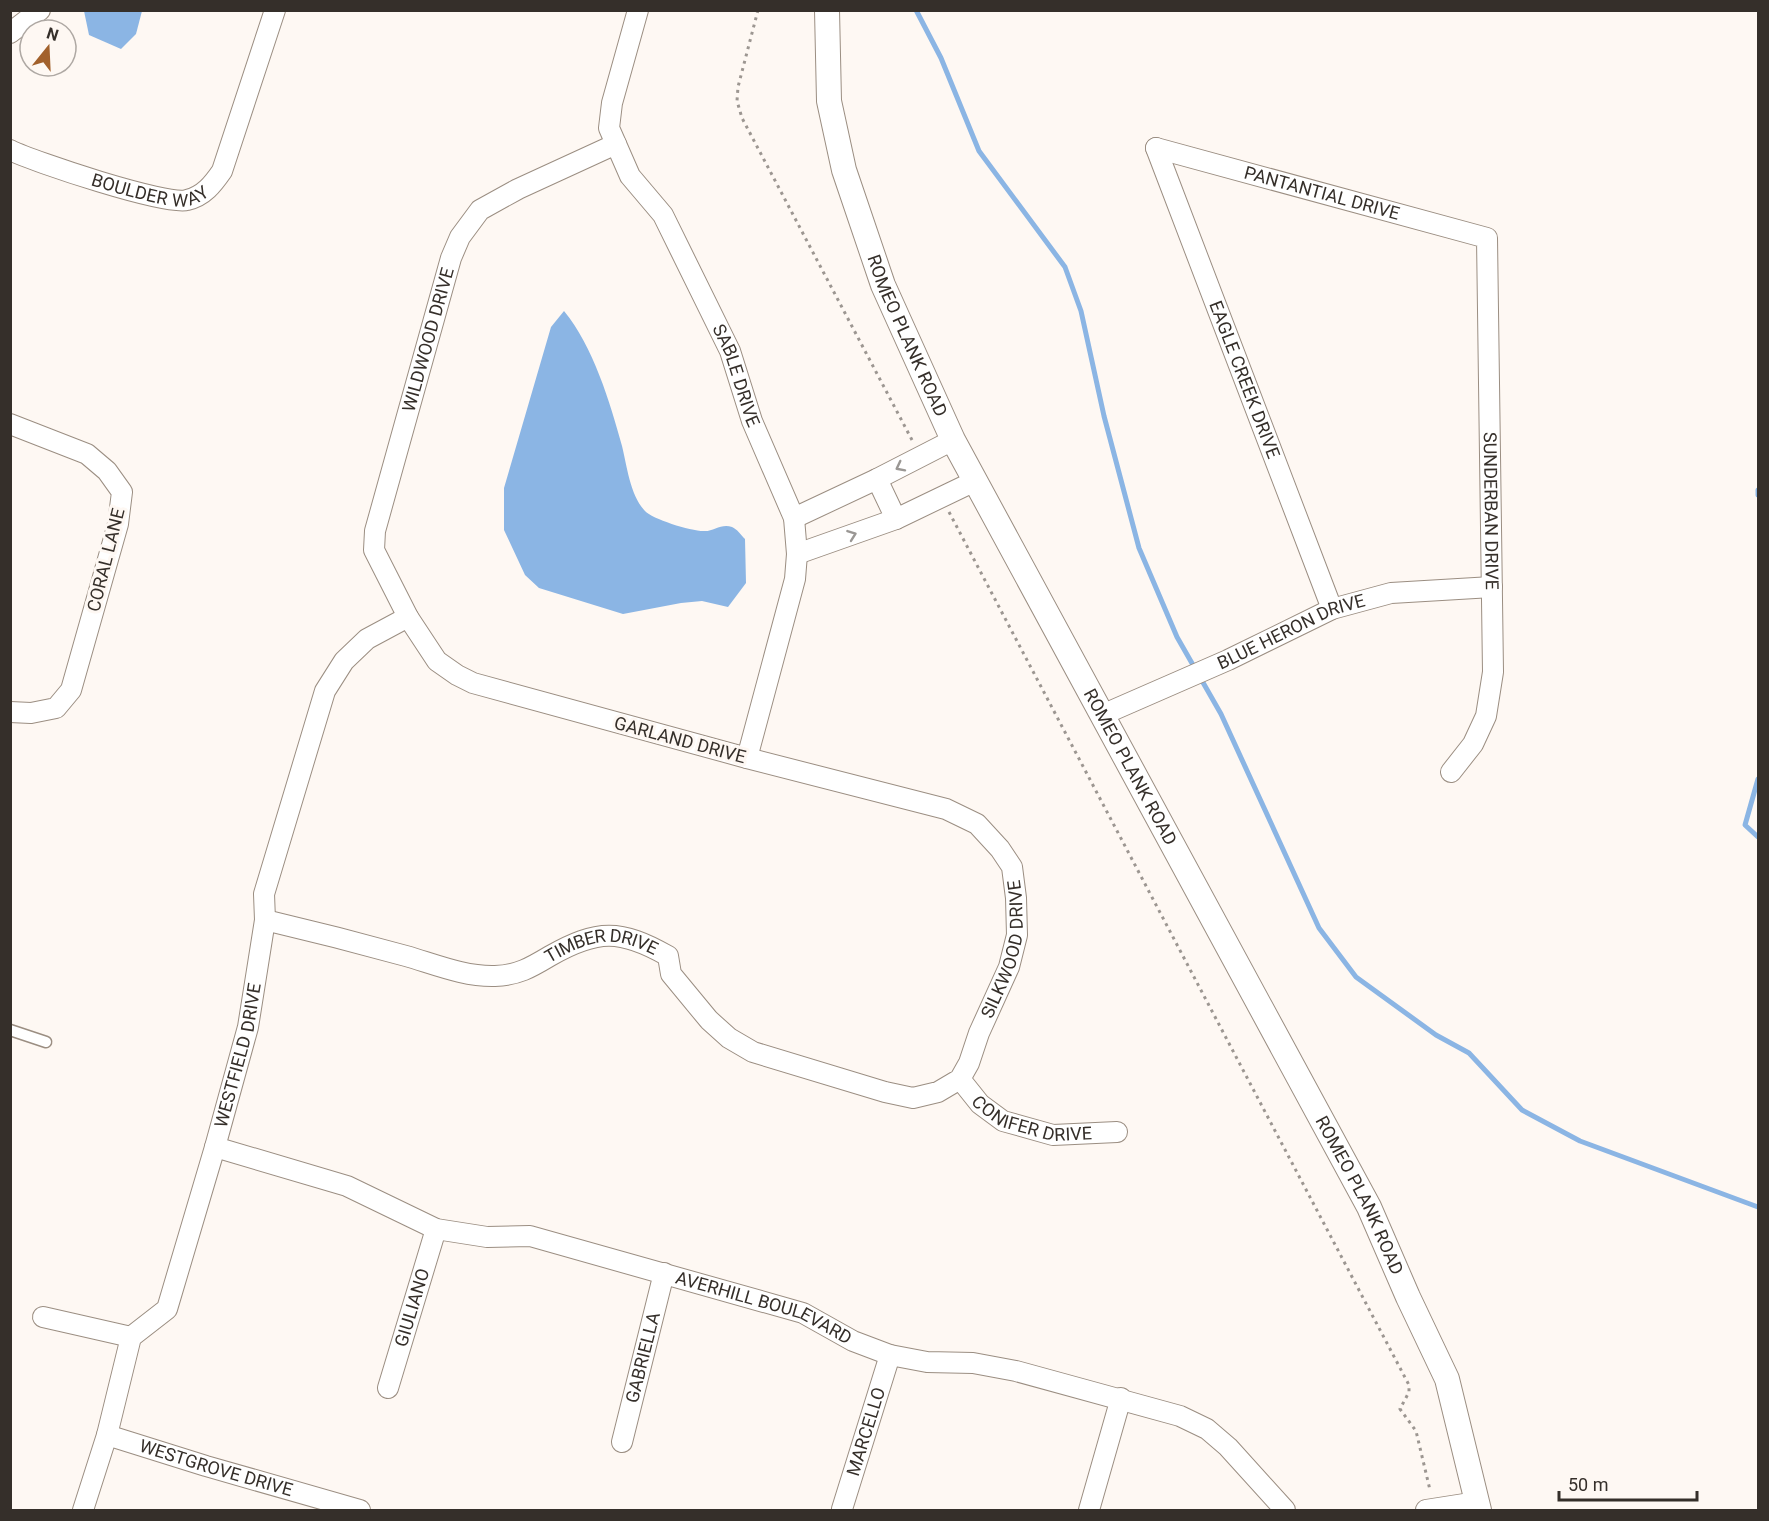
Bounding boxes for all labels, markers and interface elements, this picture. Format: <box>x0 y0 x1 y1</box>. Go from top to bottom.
north arrow <box>18 18 78 78</box>
text: N <box>44 23 61 45</box>
street label: PANTANTIAL DRIVE <box>1242 162 1402 224</box>
street label: BOULDER WAY <box>89 169 213 211</box>
street label: ROMEO PLANK ROAD <box>863 252 952 420</box>
street label: WILDWOOD DRIVE <box>398 265 458 414</box>
street label: EAGLE CREEK DRIVE <box>1205 298 1285 461</box>
street label: SABLE DRIVE <box>708 320 764 430</box>
street label: SUNDERBAN DRIVE <box>1480 432 1503 590</box>
one-way arrow <box>896 460 907 471</box>
street label: CORAL LANE <box>83 506 128 614</box>
one-way arrow <box>846 529 857 542</box>
street label: BLUE HERON DRIVE <box>1214 590 1367 673</box>
street label: ROMEO PLANK ROAD <box>1080 685 1182 848</box>
street label: GARLAND DRIVE <box>612 712 748 767</box>
street label: SILKWOOD DRIVE <box>976 879 1027 1021</box>
street label: TIMBER DRIVE <box>541 925 662 967</box>
street label: WESTFIELD DRIVE <box>210 981 265 1130</box>
street label: CONIFER DRIVE <box>967 1091 1092 1145</box>
street label: ROMEO PLANK ROAD <box>1312 1112 1408 1278</box>
street label: GIULIANO <box>390 1266 433 1349</box>
street label: AVERHILL BOULEVARD <box>673 1267 856 1348</box>
street label: GABRIELLA <box>621 1310 664 1405</box>
street label: MARCELLO <box>842 1385 889 1479</box>
street label: WESTGROVE DRIVE <box>137 1435 295 1500</box>
scale bar <box>1559 1464 1697 1502</box>
text: 50 m <box>1568 1474 1608 1495</box>

